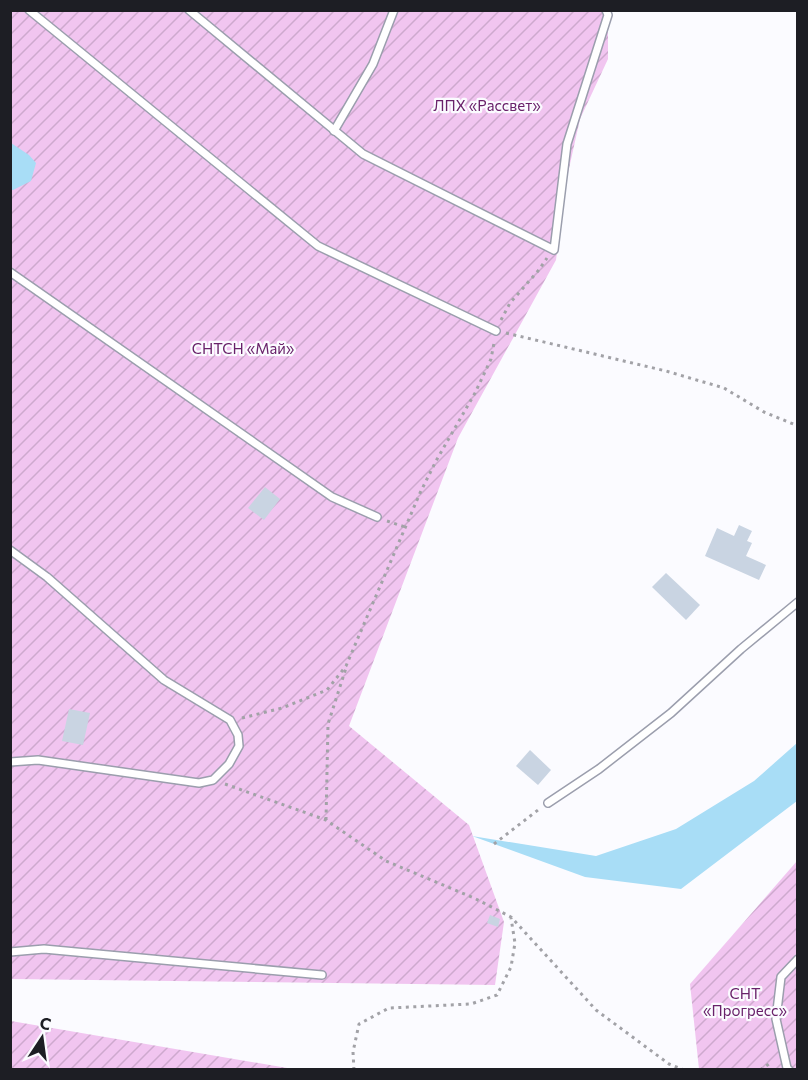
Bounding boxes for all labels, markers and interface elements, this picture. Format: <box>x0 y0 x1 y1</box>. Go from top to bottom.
park label: ЛПХ «Рассвет» <box>433 96 541 114</box>
park label: СНТСН «Май» <box>192 339 295 357</box>
park label: СНТ «Прогресс» <box>703 984 788 1019</box>
north arrow <box>12 1008 72 1068</box>
text: С <box>38 1012 53 1033</box>

